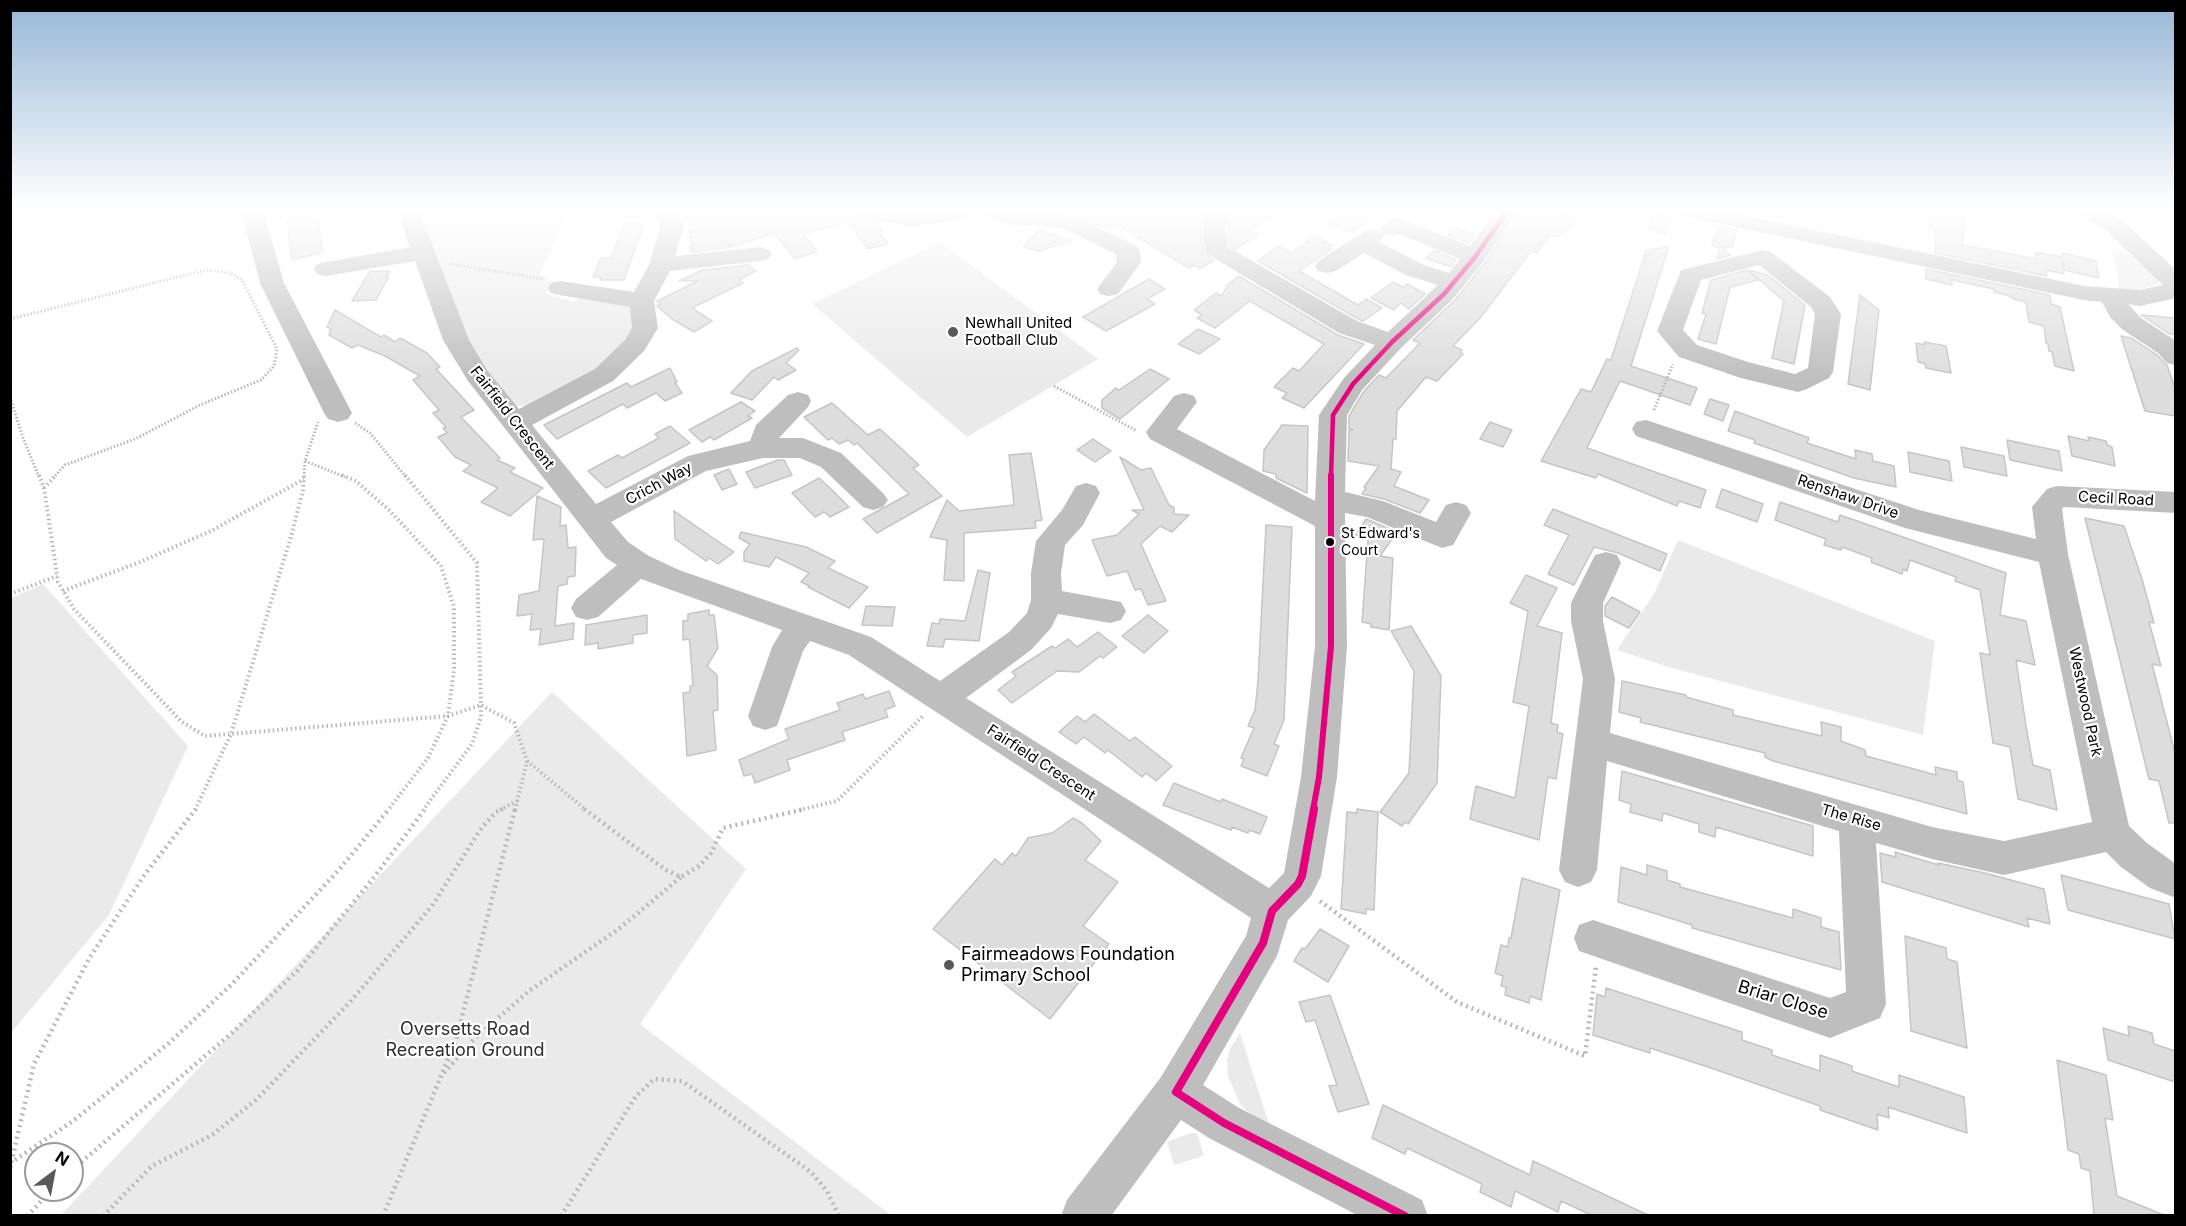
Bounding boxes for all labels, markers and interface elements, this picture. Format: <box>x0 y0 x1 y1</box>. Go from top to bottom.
place label: Newhall United Football Club <box>965 314 1072 349</box>
marker: Newhall United Football Club <box>946 325 960 339</box>
street label: Fairfield Crescent <box>466 363 558 473</box>
street label: Crich Way <box>623 459 695 509</box>
street label: Renshaw Drive <box>1795 471 1901 523</box>
street label: Cecil Road <box>2078 488 2154 510</box>
place label: St Edward's Court <box>1341 526 1420 558</box>
marker: St Edward's Court <box>1324 536 1336 548</box>
street label: Westwood Park <box>2065 646 2105 758</box>
street label: Fairfield Crescent <box>983 721 1099 805</box>
street label: The Rise <box>1819 801 1883 835</box>
place label: Fairmeadows Foundation Primary School <box>961 944 1175 986</box>
marker: Fairmeadows Foundation Primary School <box>942 958 956 972</box>
street label: Briar Close <box>1735 976 1831 1024</box>
park label: Oversetts Road Recreation Ground <box>385 1019 545 1062</box>
north arrow <box>24 1142 84 1202</box>
text: N <box>52 1147 73 1170</box>

